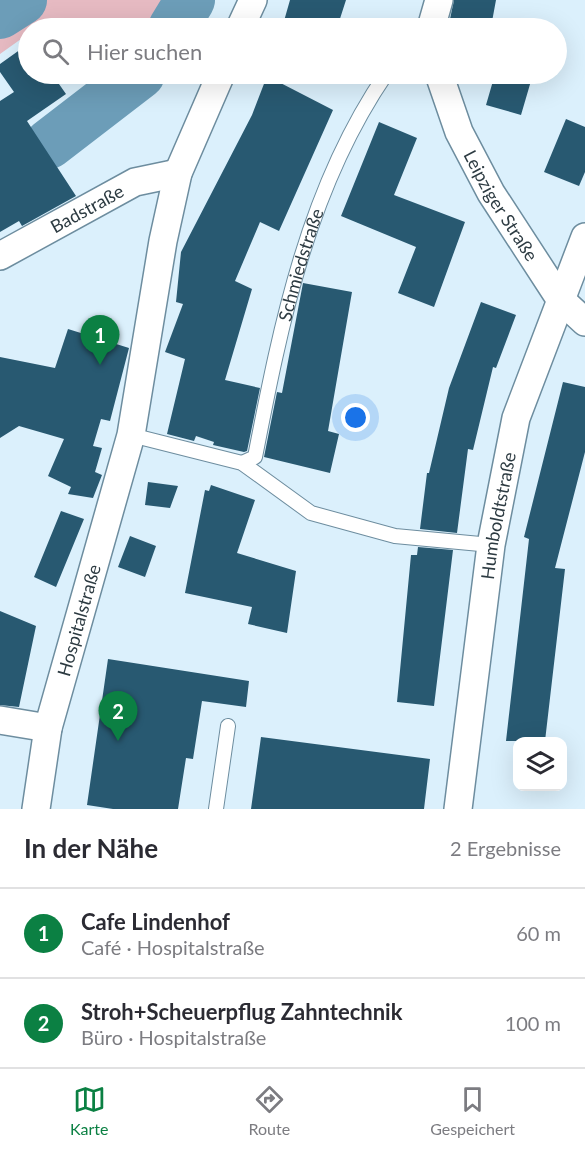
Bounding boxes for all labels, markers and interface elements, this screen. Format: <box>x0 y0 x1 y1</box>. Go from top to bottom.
search box <box>18 18 567 84</box>
icon: search <box>39 35 72 68</box>
text: Hier suchen <box>87 38 202 65</box>
street label: Leipziger Straße <box>459 146 543 265</box>
street label: Badstraße <box>46 180 127 237</box>
street label: Schmiedstraße <box>273 205 328 323</box>
pin: 1 <box>80 316 120 365</box>
your location <box>341 403 370 432</box>
street label: Humboldtstraße <box>476 450 520 581</box>
street label: Hospitalstraße <box>52 562 105 679</box>
pin: 2 <box>98 692 138 741</box>
map controls <box>513 737 567 791</box>
button: layers <box>513 737 567 791</box>
text: In der Nähe <box>24 832 158 864</box>
text: 2 Ergebnisse <box>450 836 561 860</box>
text: Cafe Lindenhof <box>81 908 230 935</box>
text: 1 <box>38 921 49 945</box>
text: 60 m <box>516 921 561 945</box>
text: Café · Hospitalstraße <box>81 935 265 959</box>
text: Stroh+Scheuerpflug Zahntechnik <box>81 998 402 1025</box>
text: 2 <box>38 1011 49 1035</box>
text: 100 m <box>505 1011 561 1035</box>
text: Büro · Hospitalstraße <box>81 1025 266 1049</box>
tab: Karte <box>70 1083 108 1138</box>
tab: Route <box>249 1083 290 1138</box>
tab: Gespeichert <box>430 1083 515 1138</box>

